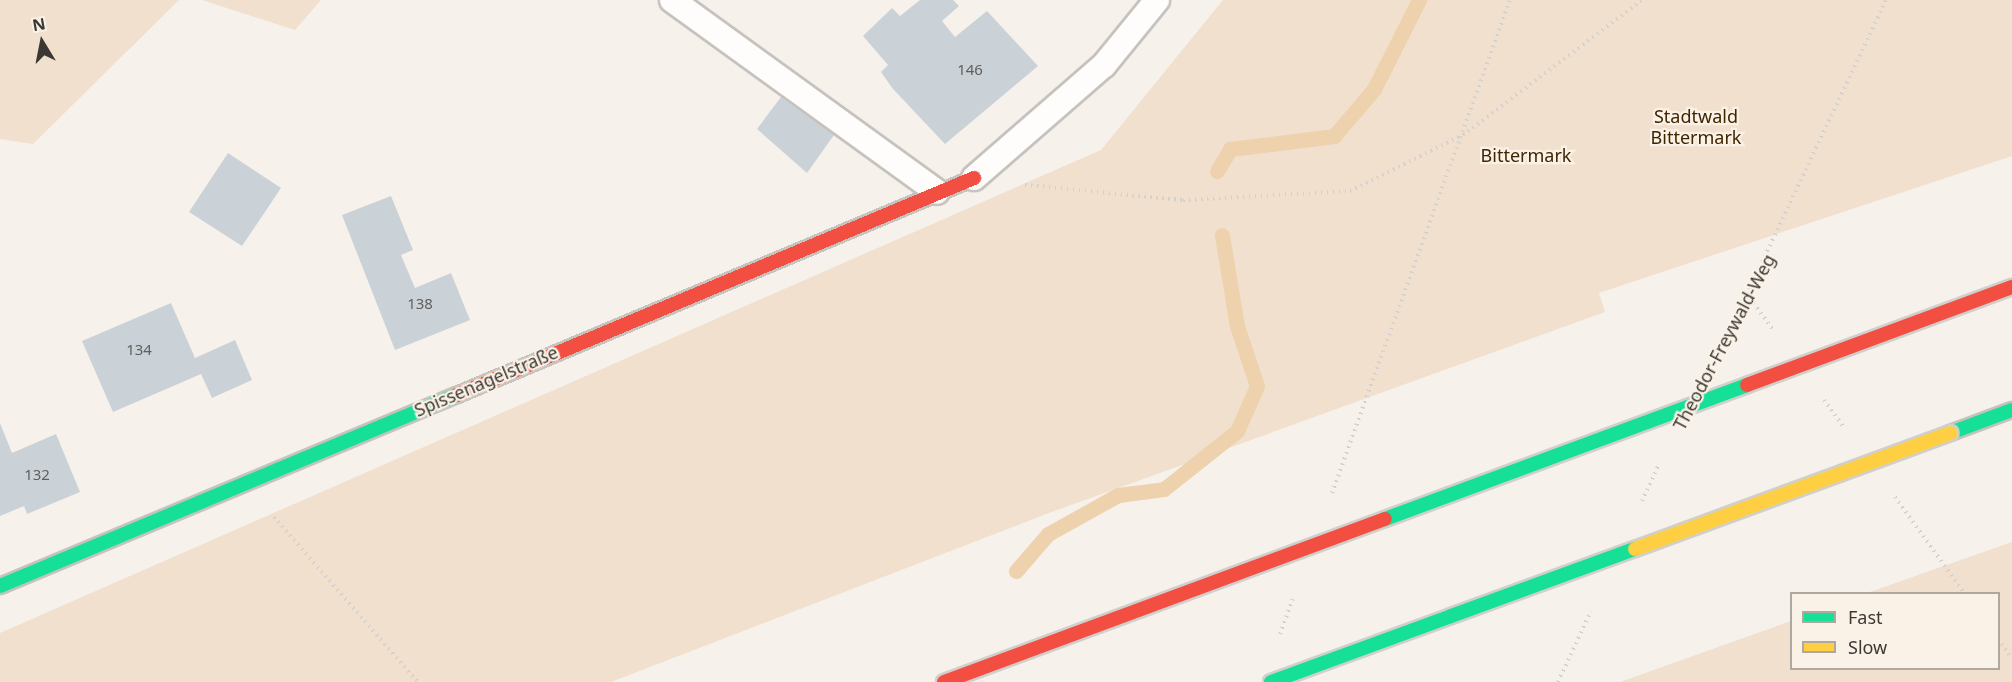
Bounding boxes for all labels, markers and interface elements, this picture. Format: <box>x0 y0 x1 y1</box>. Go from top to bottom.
north arrow <box>12 12 72 72</box>
text: N <box>31 12 47 36</box>
house number: 146 <box>957 61 983 79</box>
park label: Stadtwald Bittermark <box>1651 106 1741 148</box>
park label: Bittermark <box>1481 144 1571 166</box>
street label: Theodor-Freywald-Weg <box>1668 250 1780 434</box>
house number: 138 <box>407 295 433 313</box>
house number: 134 <box>126 341 152 359</box>
street label: Spissenagelstraße <box>411 341 561 421</box>
house number: 132 <box>24 466 50 484</box>
legend <box>1790 592 2000 670</box>
text: Fast <box>1848 605 1883 629</box>
text: Slow <box>1848 635 1887 659</box>

